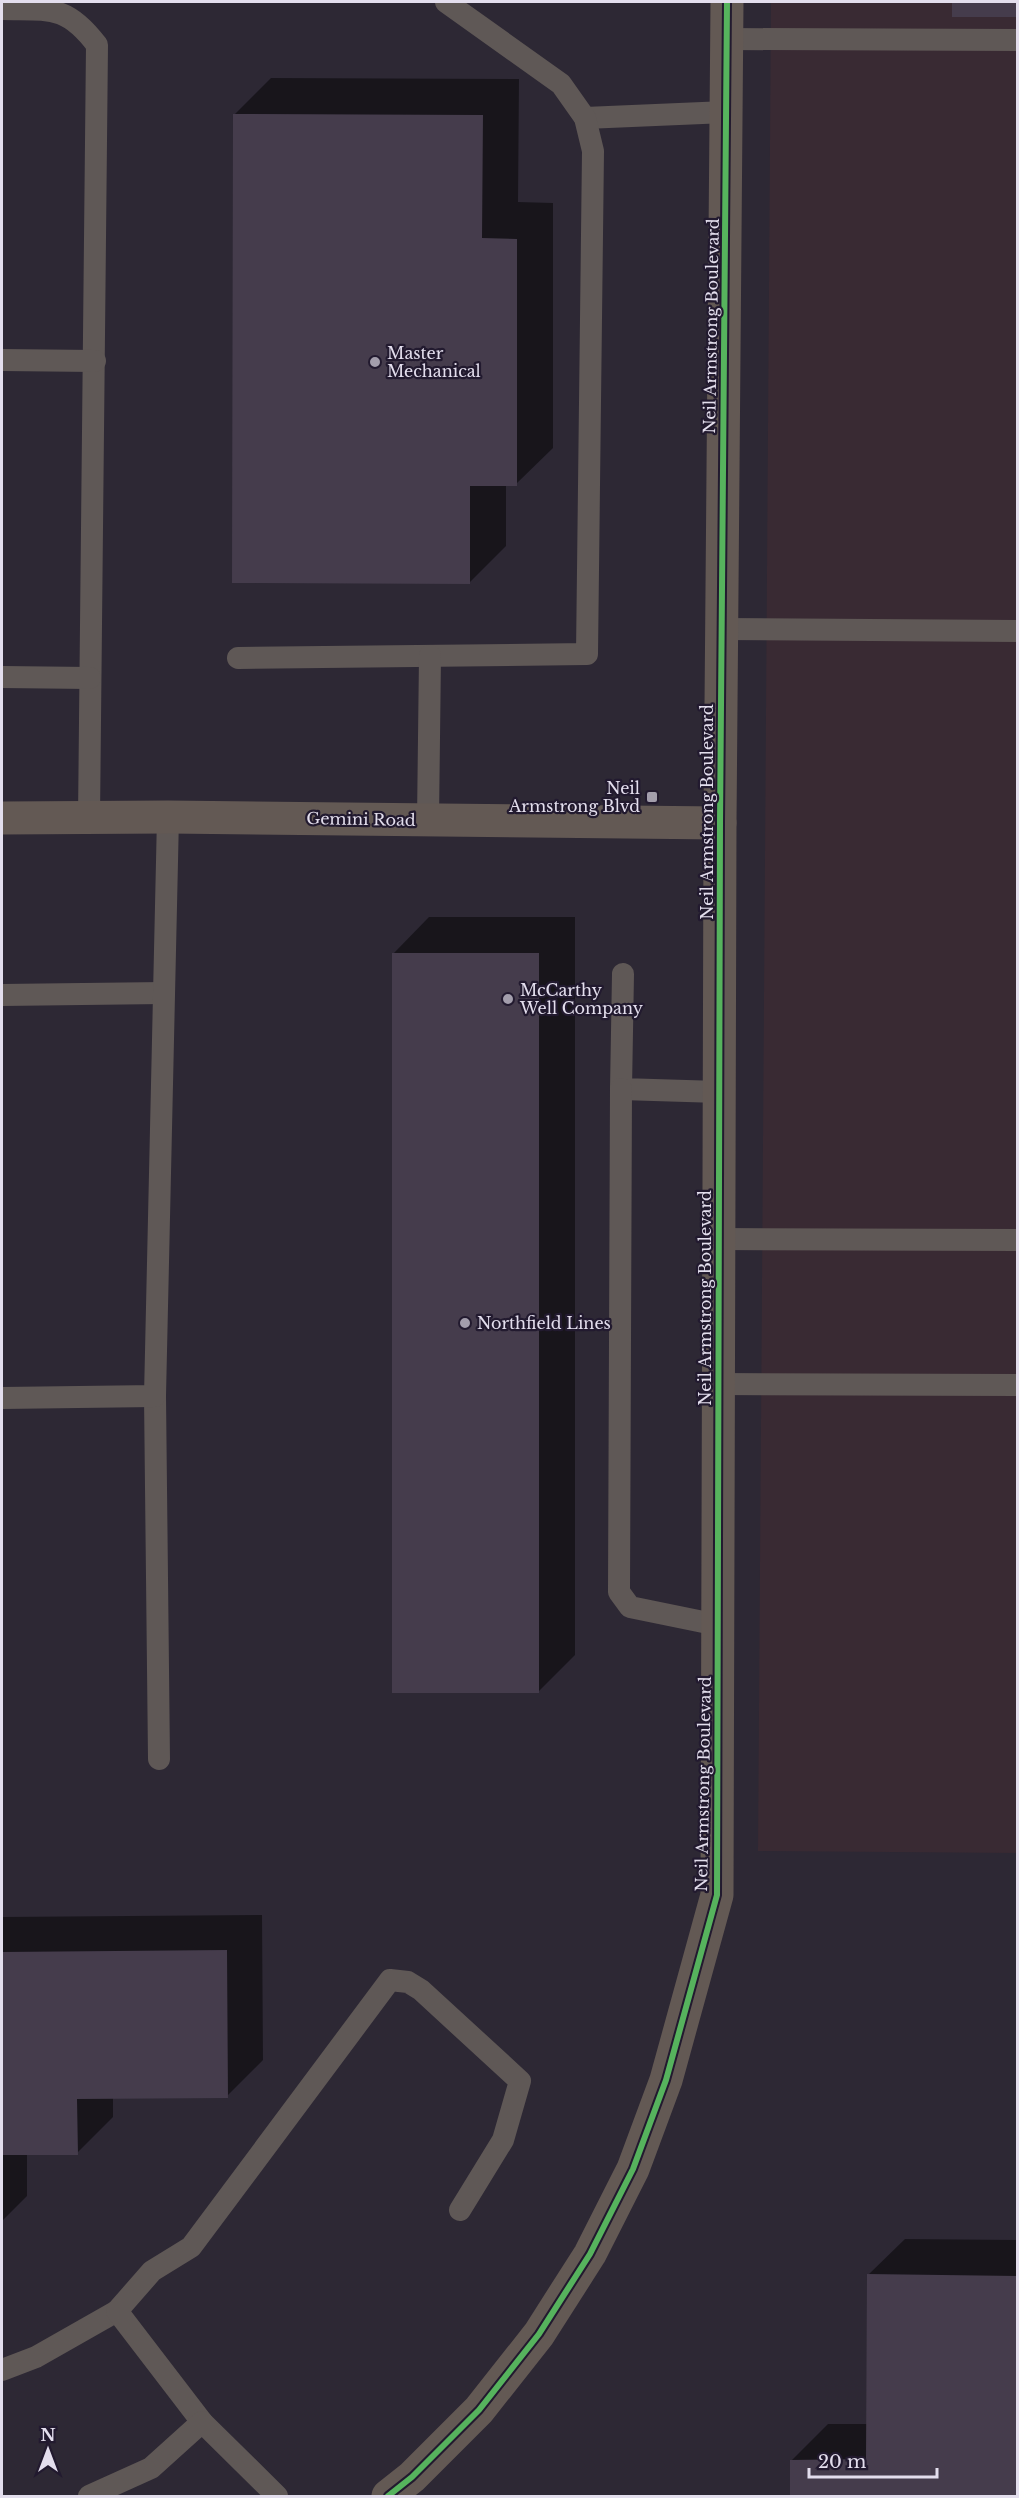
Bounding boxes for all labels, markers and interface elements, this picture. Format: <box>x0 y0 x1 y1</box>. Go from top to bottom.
street label: Neil Armstrong Boulevard <box>699 218 723 434</box>
place label: Master Mechanical <box>387 343 481 381</box>
marker: Master Mechanical <box>368 355 382 369</box>
street label: Neil Armstrong Boulevard <box>697 704 717 920</box>
place label: Neil Armstrong Blvd <box>508 778 640 816</box>
marker: Neil Armstrong Blvd <box>645 790 659 804</box>
street label: Gemini Road <box>306 808 416 830</box>
place label: McCarthy Well Company <box>519 980 644 1018</box>
marker: McCarthy Well Company <box>501 992 515 1006</box>
street label: Neil Armstrong Boulevard <box>695 1190 715 1406</box>
place label: Northfield Lines <box>477 1313 611 1333</box>
marker: Northfield Lines <box>458 1316 472 1330</box>
street label: Neil Armstrong Boulevard <box>691 1676 715 1892</box>
north arrow <box>18 2420 78 2480</box>
text: N <box>40 2425 56 2445</box>
scale bar <box>809 2441 936 2479</box>
text: 20 m <box>818 2451 866 2473</box>

